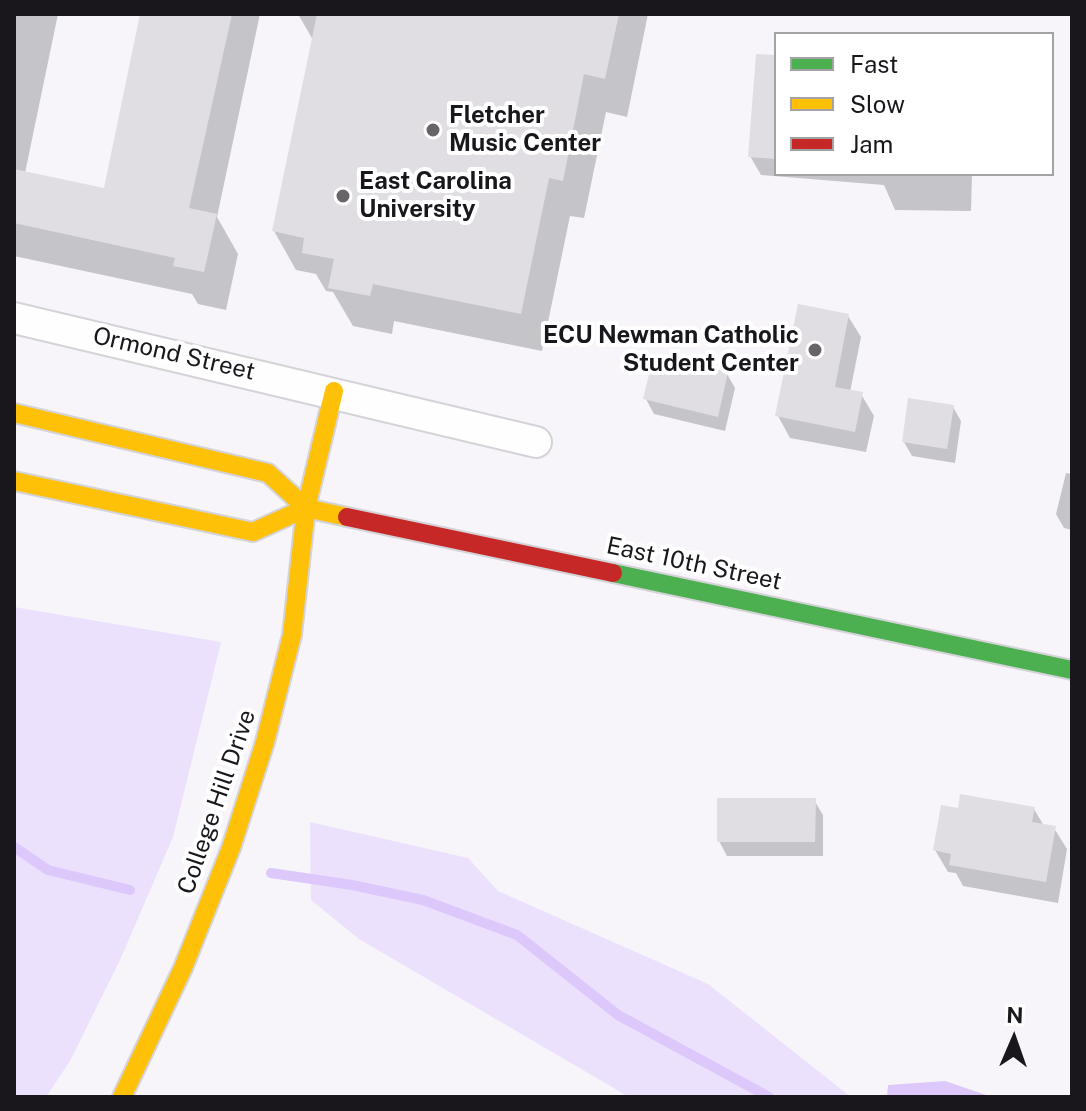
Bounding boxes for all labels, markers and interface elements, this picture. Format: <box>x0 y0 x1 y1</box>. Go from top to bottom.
legend <box>774 32 1054 176</box>
text: Fast <box>850 50 898 78</box>
text: Slow <box>850 90 905 118</box>
place label: Fletcher Music Center <box>449 102 601 158</box>
marker: Fletcher Music Center <box>424 121 442 139</box>
text: Jam <box>850 130 893 158</box>
place label: East Carolina University <box>359 168 512 224</box>
marker: East Carolina University <box>334 187 352 205</box>
street label: Ormond Street <box>90 321 258 387</box>
place label: ECU Newman Catholic Student Center <box>543 322 799 378</box>
marker: ECU Newman Catholic Student Center <box>806 341 824 359</box>
street label: East 10th Street <box>604 531 784 597</box>
street label: College Hill Drive <box>172 706 262 898</box>
north arrow <box>974 999 1054 1079</box>
text: N <box>1006 1002 1024 1028</box>

